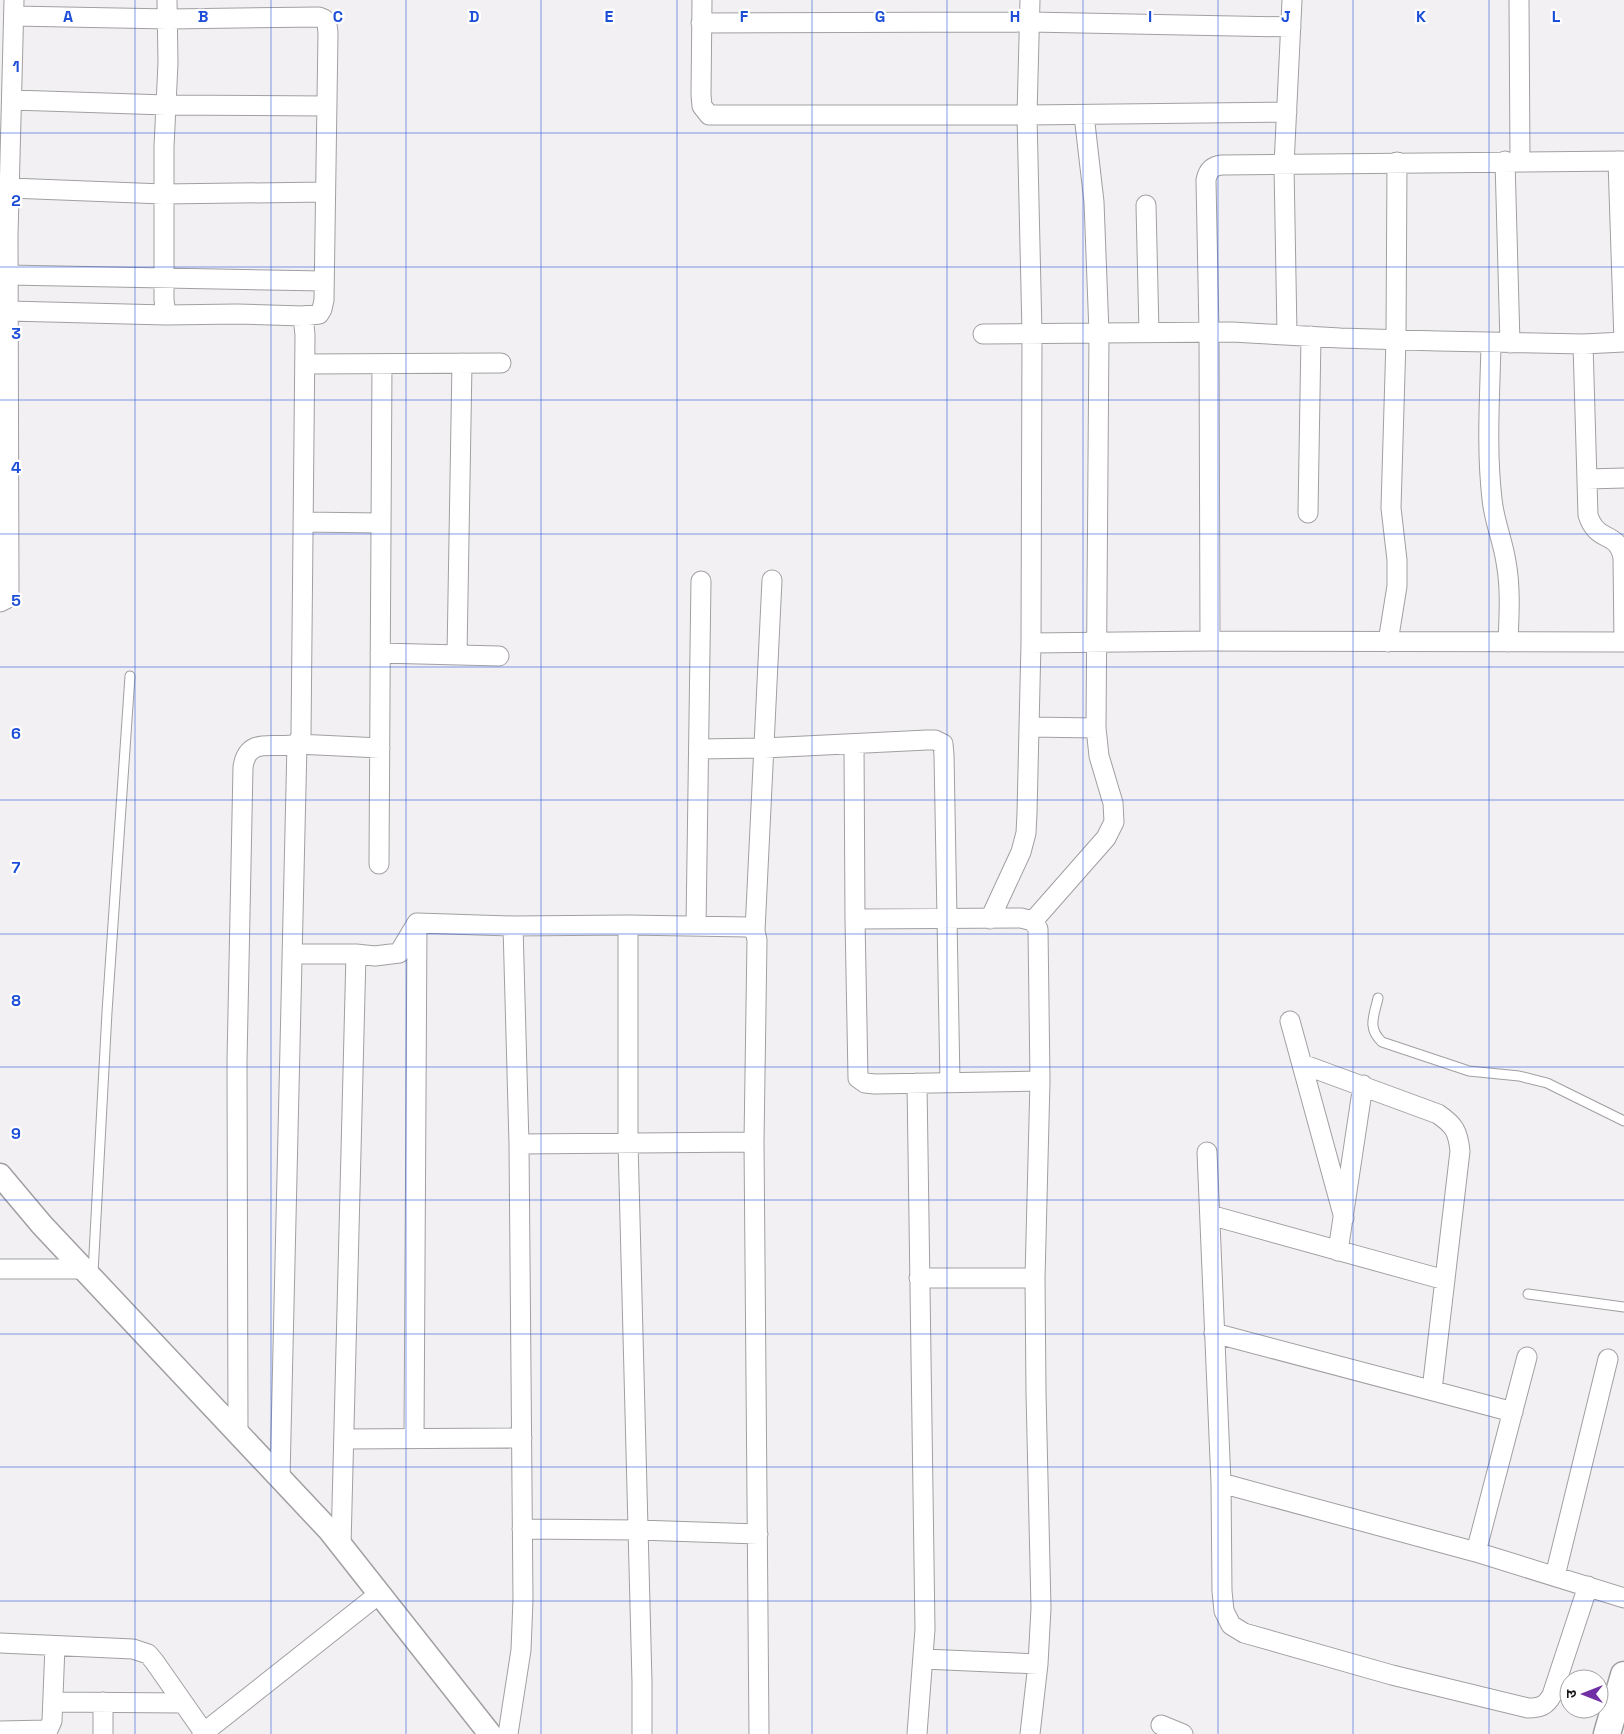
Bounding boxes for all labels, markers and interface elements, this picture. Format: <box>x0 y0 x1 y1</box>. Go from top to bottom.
text: A <box>63 6 73 27</box>
text: B <box>198 6 208 27</box>
text: C <box>333 6 343 27</box>
text: D <box>469 6 479 27</box>
text: E <box>605 6 614 27</box>
text: F <box>740 6 749 27</box>
text: G <box>875 6 885 27</box>
text: H <box>1010 6 1020 27</box>
text: I <box>1148 6 1152 27</box>
text: J <box>1281 6 1291 27</box>
text: K <box>1416 6 1426 27</box>
text: L <box>1552 6 1561 27</box>
text: 1 <box>12 56 20 77</box>
text: 2 <box>11 190 21 211</box>
text: 3 <box>11 323 21 344</box>
text: 4 <box>11 457 21 478</box>
text: 5 <box>11 590 21 611</box>
text: 6 <box>11 723 21 744</box>
text: 7 <box>12 857 21 878</box>
text: 8 <box>11 990 21 1011</box>
text: 9 <box>11 1123 21 1144</box>
north arrow <box>1559 1669 1609 1719</box>
text: उ <box>1562 1689 1580 1698</box>

